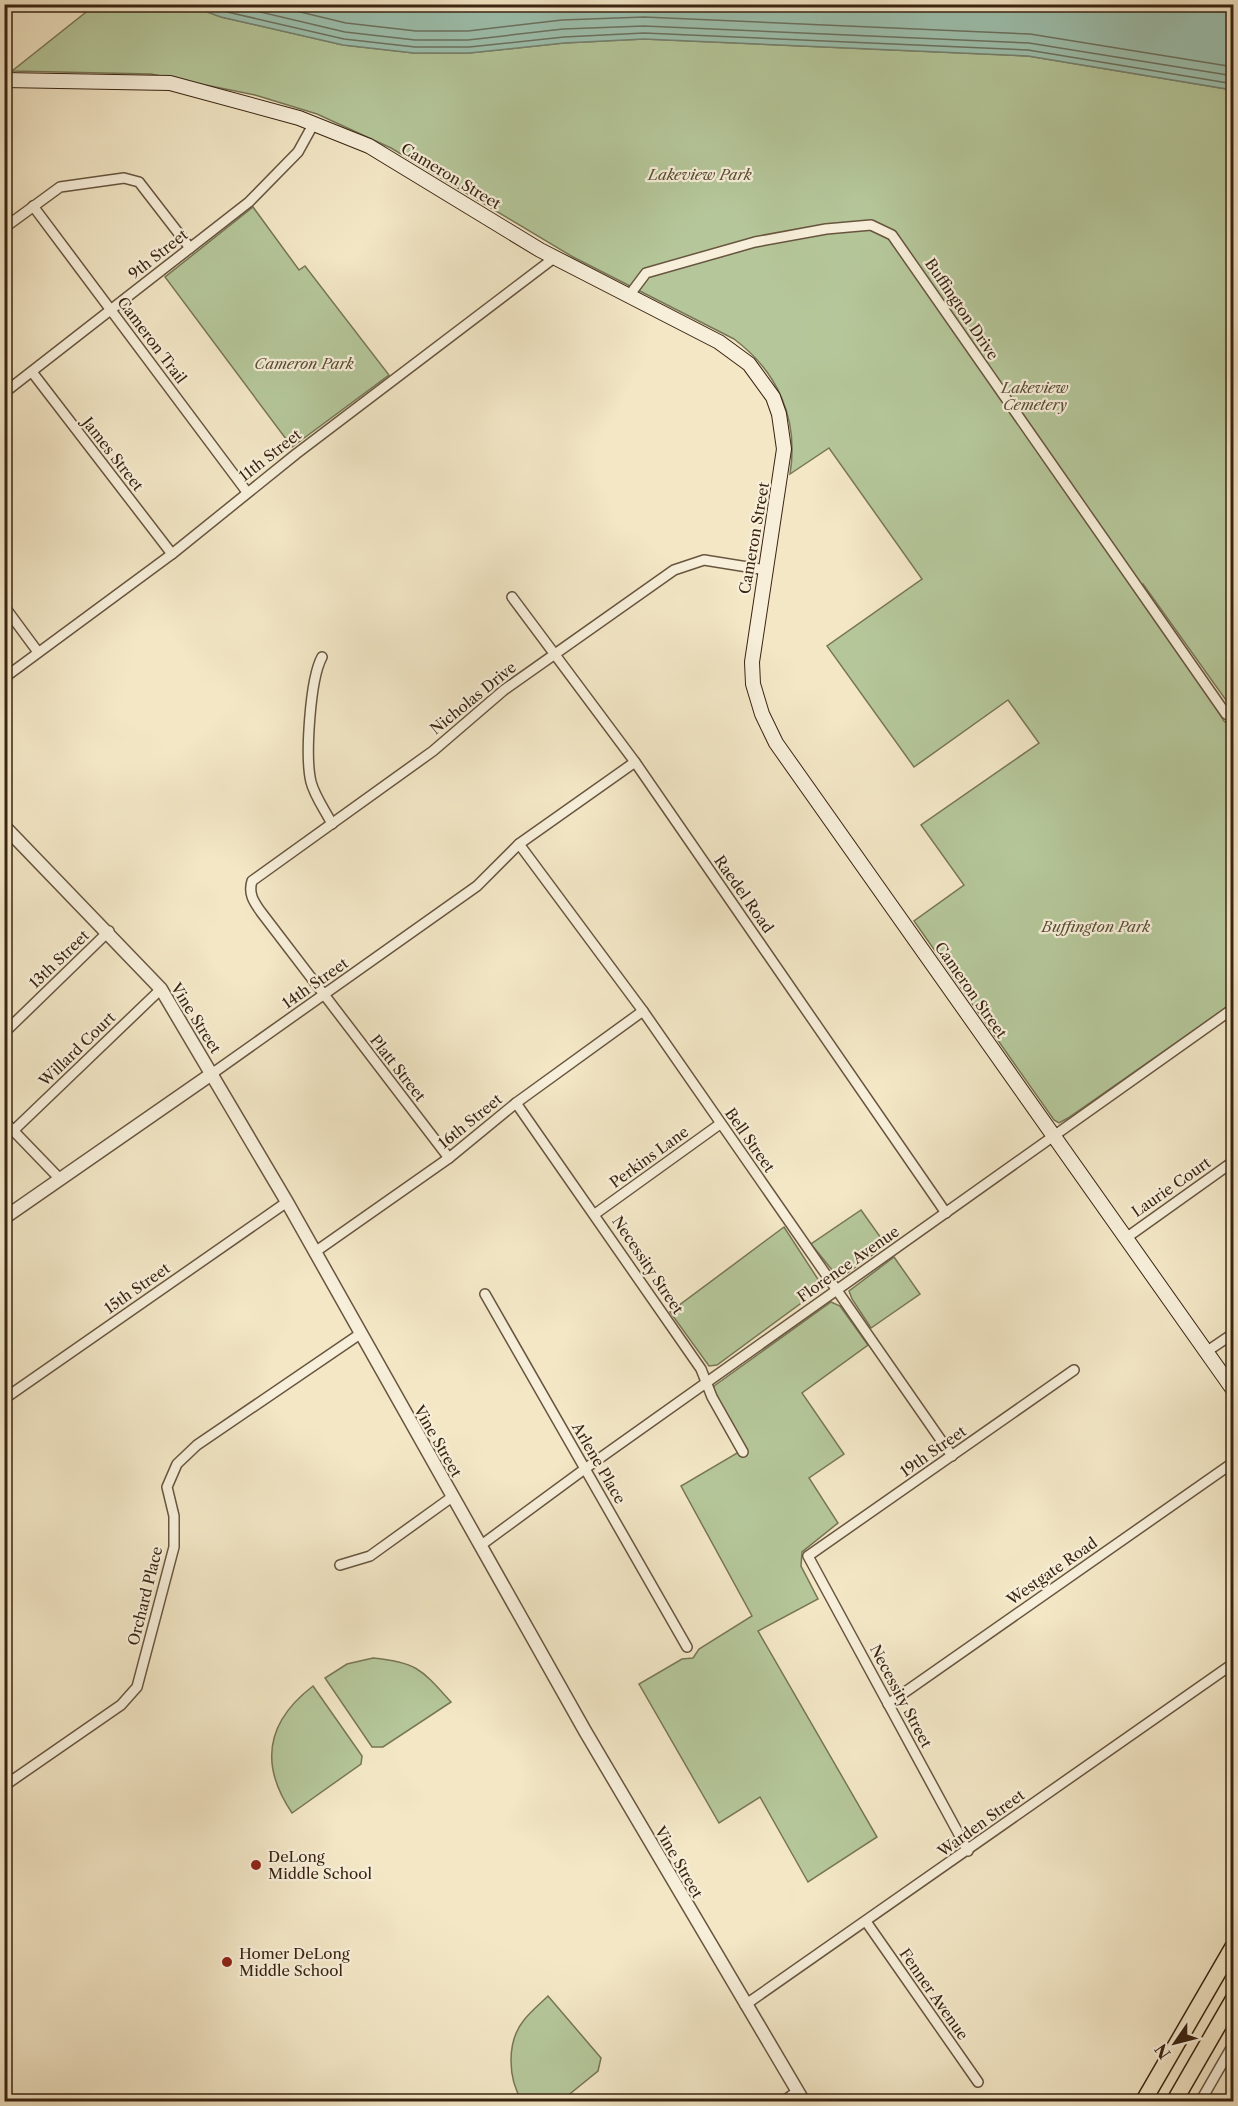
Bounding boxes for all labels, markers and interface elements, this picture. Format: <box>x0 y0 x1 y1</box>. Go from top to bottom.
street label: Cameron Street <box>398 139 505 214</box>
park label: Lakeview Park <box>647 165 752 184</box>
street label: 9th Street <box>125 225 192 283</box>
street label: Buffington Drive <box>921 255 1003 363</box>
street label: Cameron Trail <box>113 293 191 388</box>
park label: Cameron Park <box>254 354 354 373</box>
park label: Lakeview Cemetery <box>1000 378 1069 414</box>
street label: James Street <box>77 412 148 495</box>
street label: 11th Street <box>235 424 305 485</box>
street label: Cameron Street <box>735 480 773 595</box>
street label: Nicholas Drive <box>426 658 520 738</box>
street label: Raedel Road <box>710 852 778 936</box>
park label: Buffington Park <box>1041 917 1151 936</box>
street label: 13th Street <box>25 925 93 992</box>
street label: Cameron Street <box>931 938 1012 1042</box>
street label: 14th Street <box>278 953 352 1013</box>
street label: Vine Street <box>166 978 226 1057</box>
street label: Willard Court <box>34 1007 120 1091</box>
street label: Platt Street <box>366 1031 430 1106</box>
street label: 16th Street <box>434 1089 506 1152</box>
street label: Bell Street <box>721 1104 779 1176</box>
street label: Perkins Lane <box>606 1122 692 1192</box>
street label: Laurie Court <box>1128 1152 1215 1221</box>
street label: Necessity Street <box>608 1212 688 1318</box>
street label: Florence Avenue <box>793 1222 903 1306</box>
street label: 15th Street <box>101 1258 174 1317</box>
street label: Vine Street <box>409 1401 466 1481</box>
street label: Arlene Place <box>568 1418 630 1507</box>
street label: 19th Street <box>896 1421 970 1481</box>
street label: Westgate Road <box>1002 1533 1101 1610</box>
street label: Orchard Place <box>123 1544 167 1648</box>
street label: Necessity Street <box>866 1641 936 1751</box>
street label: Warden Street <box>933 1785 1029 1861</box>
street label: Vine Street <box>650 1822 707 1902</box>
place label: DeLong Middle School <box>268 1847 372 1883</box>
marker: DeLong Middle School <box>249 1858 263 1872</box>
place label: Homer DeLong Middle School <box>239 1944 350 1980</box>
street label: Fenner Avenue <box>895 1945 973 2043</box>
marker: Homer DeLong Middle School <box>220 1955 234 1969</box>
north arrow <box>1145 2013 1205 2073</box>
text: N <box>1150 2040 1175 2063</box>

